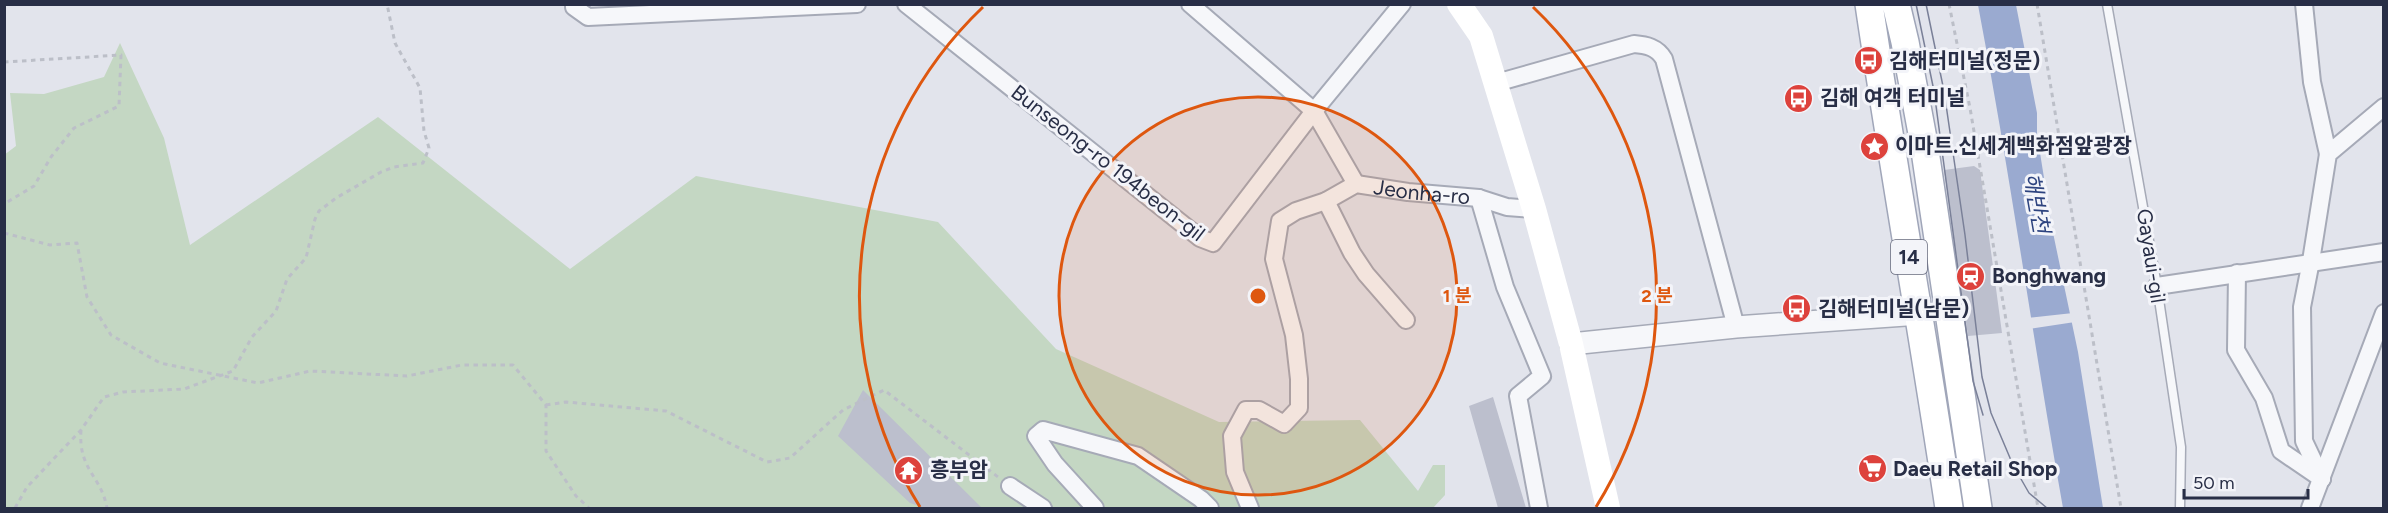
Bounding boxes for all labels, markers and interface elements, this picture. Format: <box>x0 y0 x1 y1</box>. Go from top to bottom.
bus stop icon: 김해터미널(정문) <box>1852 45 1884 77</box>
place label: 김해터미널(정문) <box>1889 48 2040 73</box>
street label: Bunseong-ro 194beon-gil <box>1007 79 1210 246</box>
bus stop icon: 김해 여객 터미널 <box>1783 82 1815 114</box>
place label: 김해 여객 터미널 <box>1820 85 1965 110</box>
place icon: 이마트.신세계백화점앞광장 <box>1858 130 1890 162</box>
place label: 이마트.신세계백화점앞광장 <box>1895 133 2132 158</box>
water label: 해반천 <box>2018 171 2056 238</box>
street label: Jeonha-ro <box>1372 174 1471 209</box>
street label: Gayaui-gil <box>2132 207 2171 305</box>
road number: 14 <box>1891 240 1927 274</box>
station icon: Bonghwang <box>1955 260 1987 292</box>
place label: Bonghwang <box>1992 263 2106 288</box>
text: 1 분 <box>1443 285 1472 307</box>
text: 2 분 <box>1641 285 1673 307</box>
centre of rings <box>1248 286 1268 306</box>
bus stop icon: 김해터미널(남문) <box>1781 293 1813 325</box>
place label: 김해터미널(남문) <box>1818 296 1969 321</box>
supermarket icon: Daeu Retail Shop <box>1856 453 1888 485</box>
temple icon: 흥부암 <box>893 454 925 486</box>
place label: Daeu Retail Shop <box>1893 456 2057 481</box>
place label: 흥부암 <box>930 457 988 482</box>
scale bar <box>2184 462 2308 500</box>
text: 50 m <box>2193 472 2235 494</box>

